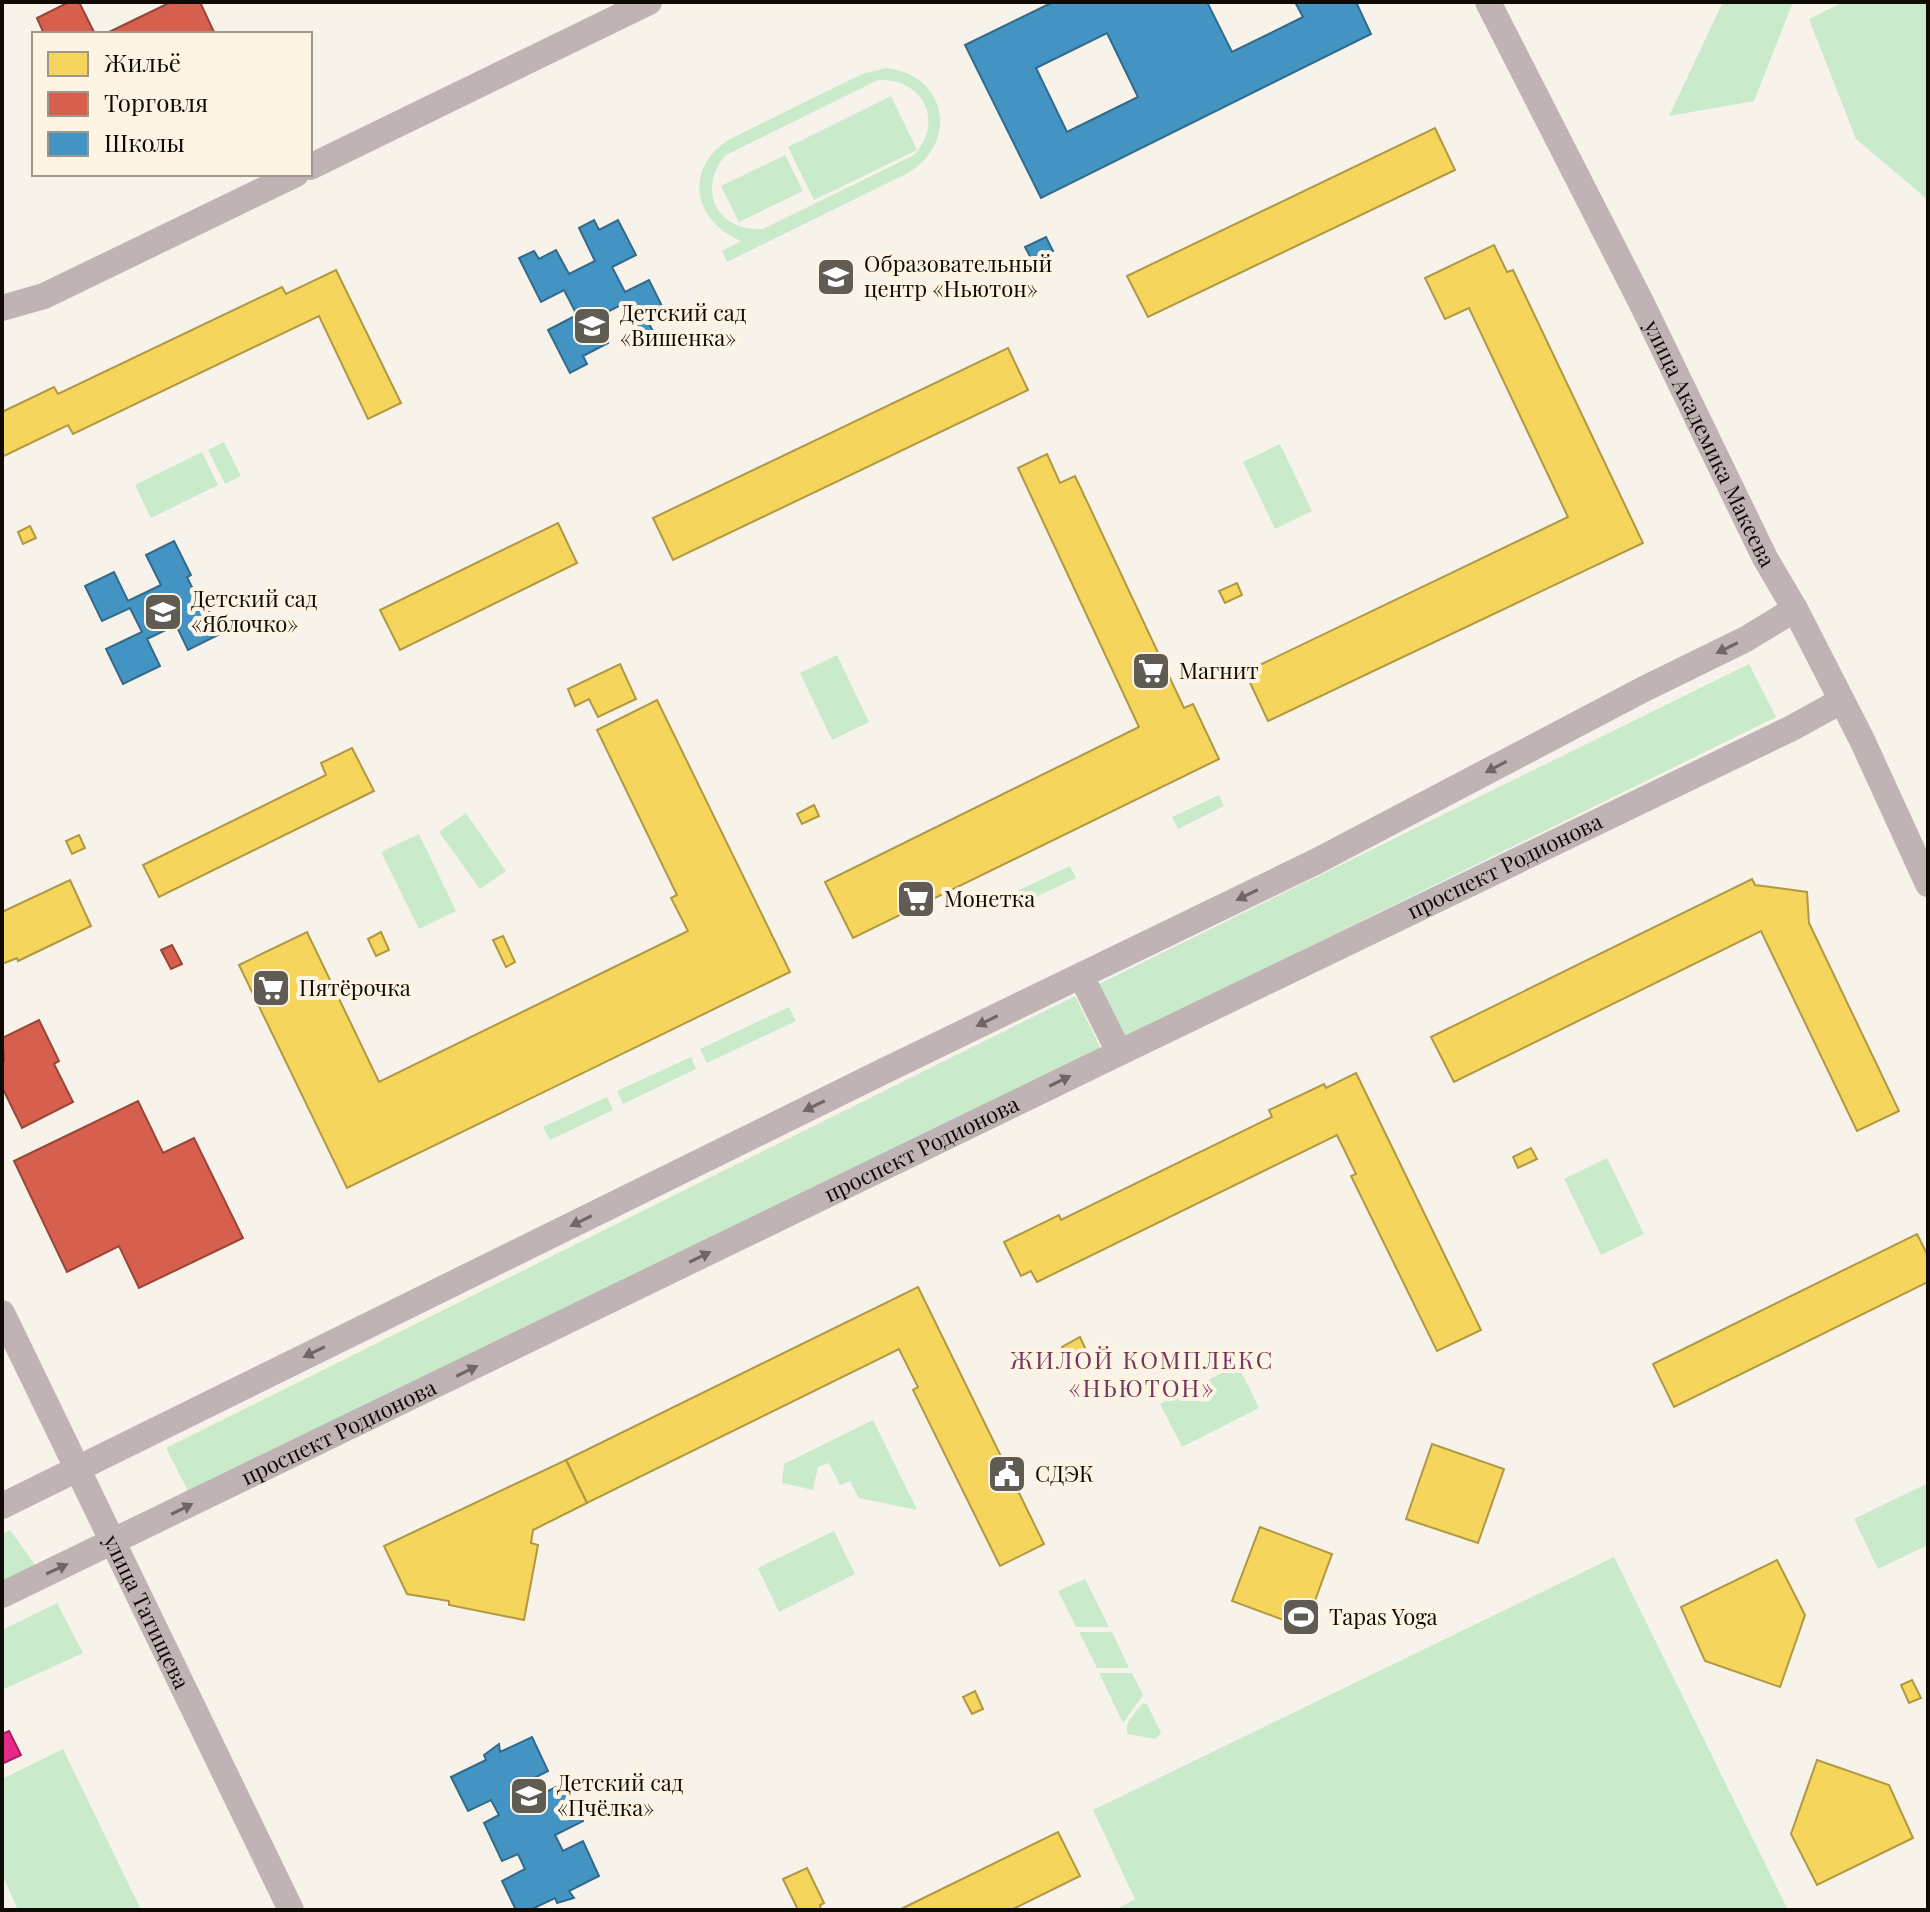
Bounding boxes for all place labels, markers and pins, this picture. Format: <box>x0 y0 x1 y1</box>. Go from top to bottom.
place label: Образовательный центр «Ньютон» <box>864 248 1052 303</box>
school or university icon: Образовательный центр «Ньютон» <box>815 256 857 298</box>
place label: Детский сад «Вишенка» <box>620 297 747 352</box>
school or university icon: Детский сад «Вишенка» <box>571 305 613 347</box>
place label: Детский сад «Яблочко» <box>191 583 318 638</box>
school or university icon: Детский сад «Яблочко» <box>142 591 184 633</box>
supermarket icon: Магнит <box>1130 650 1172 692</box>
place label: Магнит <box>1179 655 1259 685</box>
supermarket icon: Монетка <box>895 878 937 920</box>
place label: Монетка <box>944 883 1035 913</box>
supermarket icon: Пятёрочка <box>250 967 292 1009</box>
place label: Пятёрочка <box>299 972 411 1002</box>
public building icon: СДЭК <box>986 1453 1028 1495</box>
place label: СДЭК <box>1035 1458 1094 1488</box>
sports icon: Tapas Yoga <box>1280 1596 1322 1638</box>
place label: Tapas Yoga <box>1329 1601 1438 1631</box>
place label: Детский сад «Пчёлка» <box>557 1767 684 1822</box>
school or university icon: Детский сад «Пчёлка» <box>508 1775 550 1817</box>

